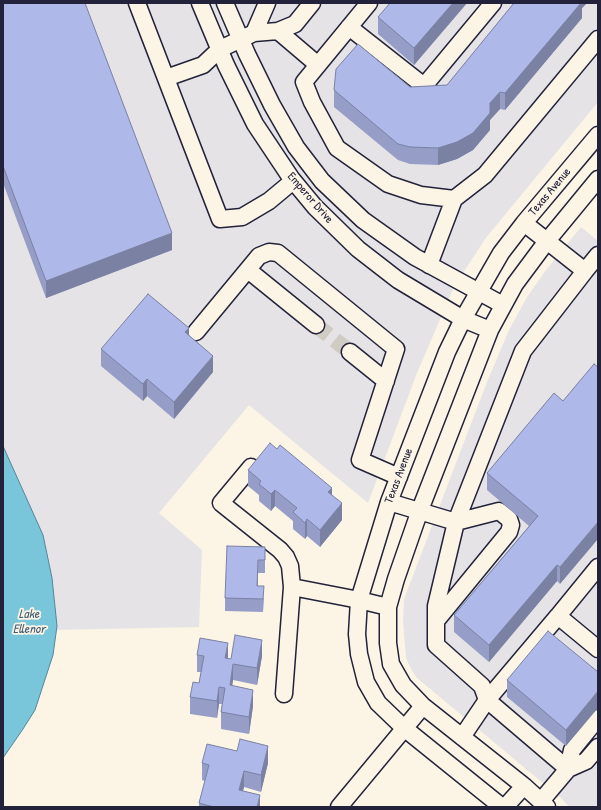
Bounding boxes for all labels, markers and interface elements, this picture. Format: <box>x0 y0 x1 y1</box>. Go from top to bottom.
street label: Texas Avenue <box>526 165 574 219</box>
street label: Emperor Drive <box>284 170 336 226</box>
street label: Texas Avenue <box>382 446 416 506</box>
water label: Lake Ellenor <box>13 607 45 638</box>

